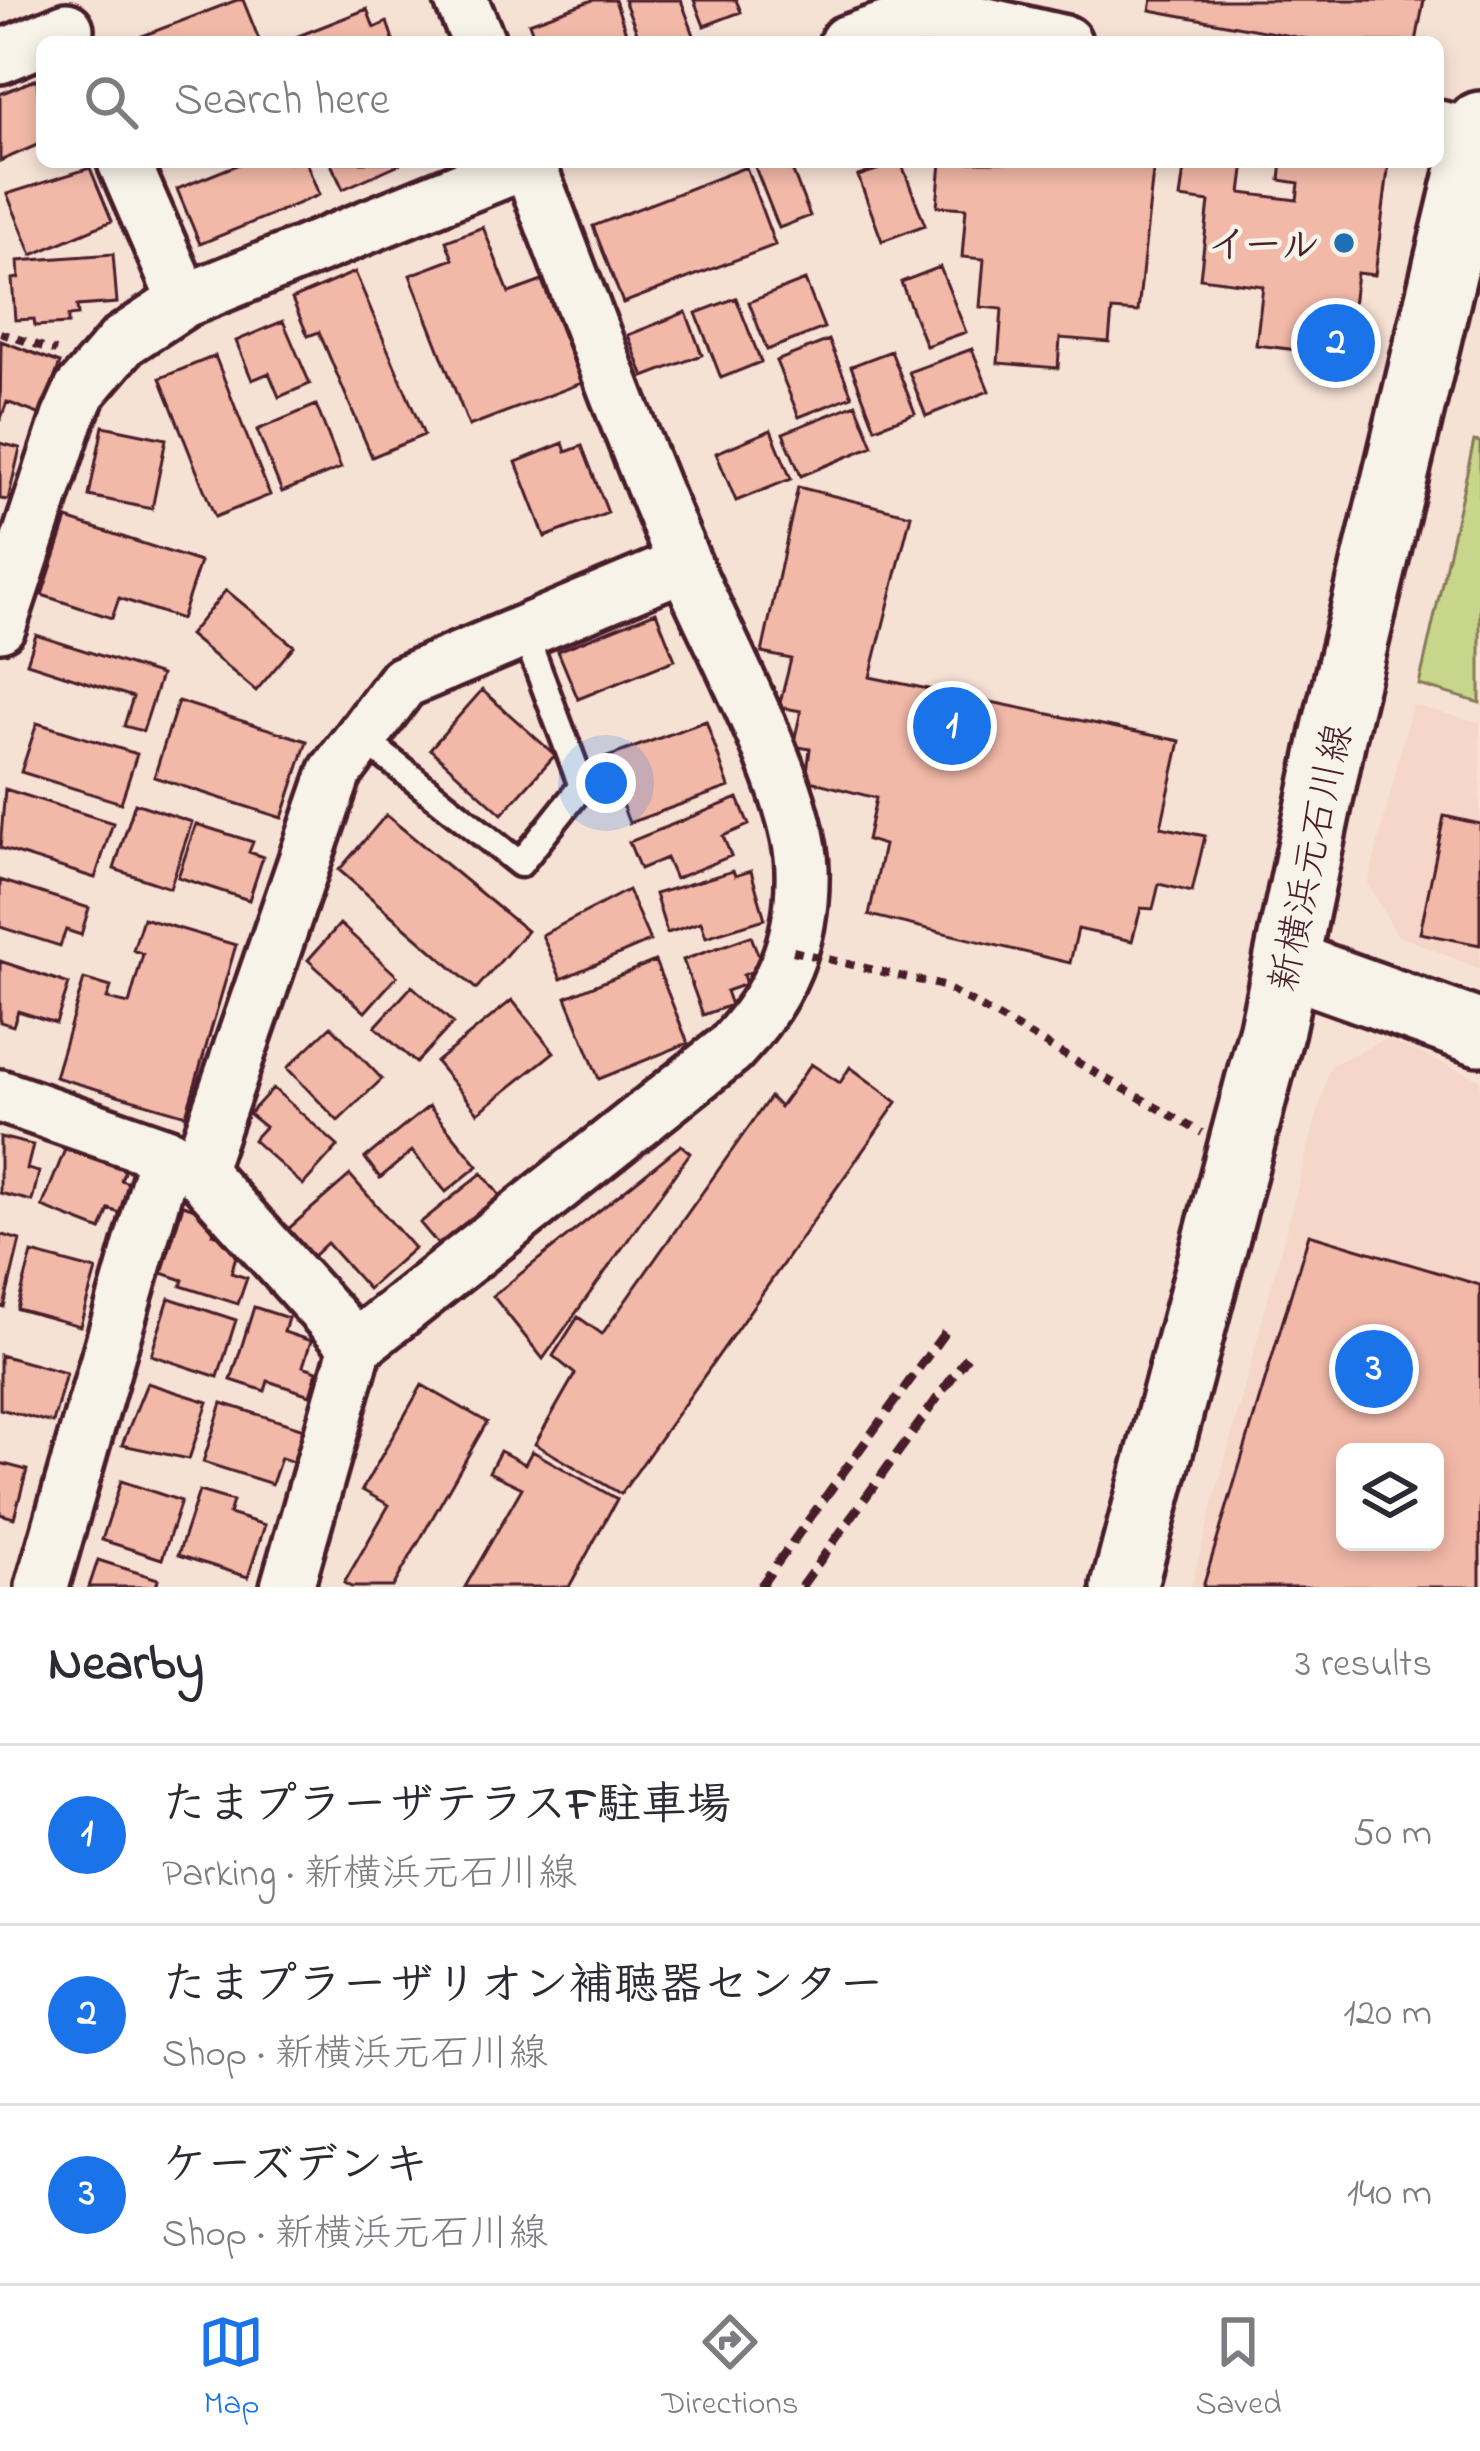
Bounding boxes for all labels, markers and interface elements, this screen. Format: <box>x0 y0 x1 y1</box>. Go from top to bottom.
search box <box>36 36 1444 168</box>
icon: search <box>78 69 144 135</box>
text: Search here <box>174 69 390 135</box>
place label: イール <box>1208 219 1320 276</box>
marker: イール <box>1331 230 1357 256</box>
pin: 2 <box>1297 298 1375 388</box>
pin: 1 <box>913 681 991 771</box>
street label: 新横浜元石川線 <box>1257 718 1370 997</box>
your location <box>576 753 636 813</box>
pin: 3 <box>1335 1324 1413 1414</box>
map controls <box>1336 1443 1444 1551</box>
button: layers <box>1336 1443 1444 1551</box>
text: Nearby <box>48 1628 204 1703</box>
text: 3 results <box>1295 1637 1432 1694</box>
text: たまプラーザテラスF駐車場 <box>162 1774 731 1840</box>
text: 1 <box>81 1806 93 1863</box>
text: 50 m <box>1353 1806 1432 1863</box>
text: Parking · 新横浜元石川線 <box>162 1847 577 1904</box>
text: たまプラーザリオン補聴器センター <box>162 1954 884 2020</box>
text: 2 <box>77 1986 97 2043</box>
text: 120 m <box>1343 1986 1432 2043</box>
text: Shop · 新横浜元石川線 <box>162 2027 548 2084</box>
text: ケーズデンキ <box>162 2134 428 2200</box>
text: 3 <box>79 2166 95 2223</box>
text: 140 m <box>1347 2166 1432 2223</box>
text: Shop · 新横浜元石川線 <box>162 2207 548 2264</box>
tab: Map <box>198 2309 264 2429</box>
tab: Directions <box>661 2309 799 2429</box>
tab: Saved <box>1195 2309 1282 2429</box>

